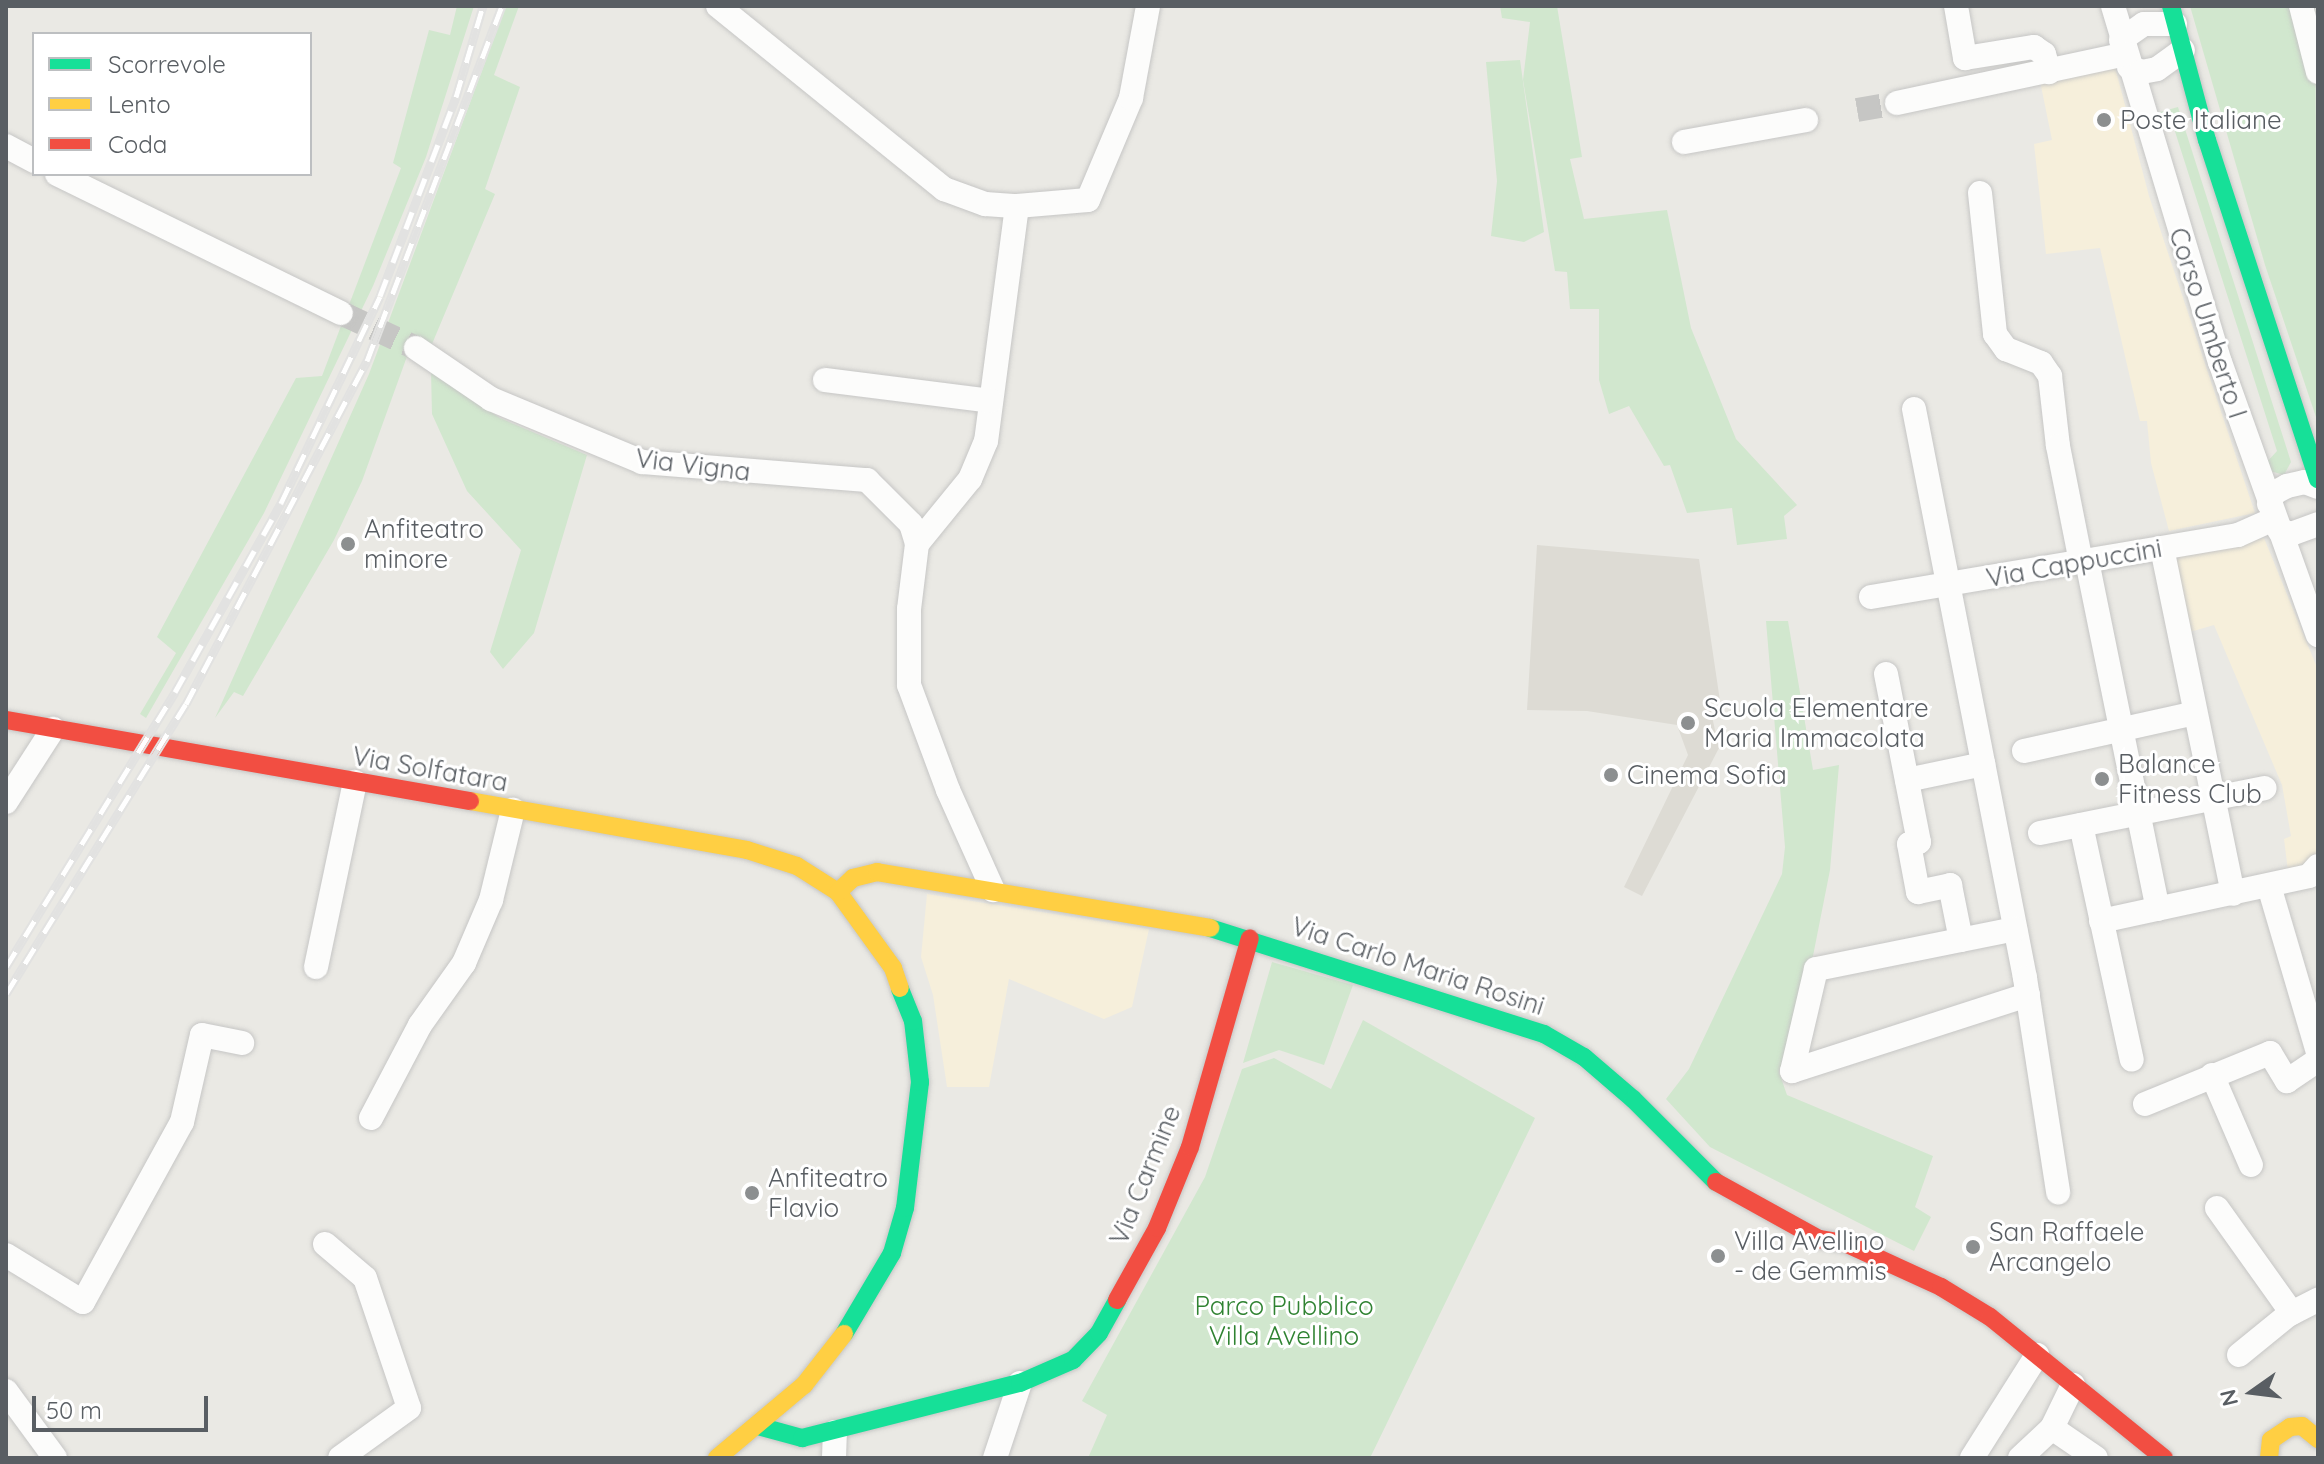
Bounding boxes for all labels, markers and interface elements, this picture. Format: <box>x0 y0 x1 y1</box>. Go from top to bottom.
legend <box>32 32 312 176</box>
text: Scorrevole <box>108 49 226 79</box>
text: Lento <box>108 89 171 119</box>
place label: Poste Italiane <box>2120 104 2282 136</box>
marker: Poste Italiane <box>2095 111 2113 129</box>
text: Coda <box>108 129 167 159</box>
street label: Corso Umberto I <box>2163 224 2253 422</box>
street label: Via Vigna <box>634 442 752 488</box>
place label: Anfiteatro minore <box>364 513 484 574</box>
street label: Via Cappuccini <box>1984 532 2164 594</box>
marker: Anfiteatro minore <box>339 535 357 553</box>
place label: Scuola Elementare Maria Immacolata <box>1704 692 1929 754</box>
marker: Scuola Elementare Maria Immacolata <box>1679 714 1697 732</box>
street label: Via Solfatara <box>350 740 510 798</box>
place label: Balance Fitness Club <box>2118 748 2262 810</box>
place label: Cinema Sofia <box>1627 759 1787 791</box>
marker: Cinema Sofia <box>1602 766 1620 784</box>
marker: Balance Fitness Club <box>2093 770 2111 788</box>
street label: Via Carlo Maria Rosini <box>1288 910 1548 1022</box>
street label: Via Carmine <box>1103 1101 1187 1249</box>
place label: Anfiteatro Flavio <box>768 1162 888 1224</box>
marker: Anfiteatro Flavio <box>743 1184 761 1202</box>
place label: San Raffaele Arcangelo <box>1989 1216 2144 1278</box>
place label: Villa Avellino - de Gemmis <box>1734 1225 1887 1286</box>
marker: San Raffaele Arcangelo <box>1964 1238 1982 1256</box>
marker: Villa Avellino - de Gemmis <box>1709 1247 1727 1265</box>
park label: Parco Pubblico Villa Avellino <box>1194 1290 1374 1352</box>
north arrow <box>2212 1352 2292 1432</box>
scale bar <box>36 1380 212 1430</box>
text: N <box>2213 1387 2244 1409</box>
text: 50 m <box>46 1395 102 1425</box>

